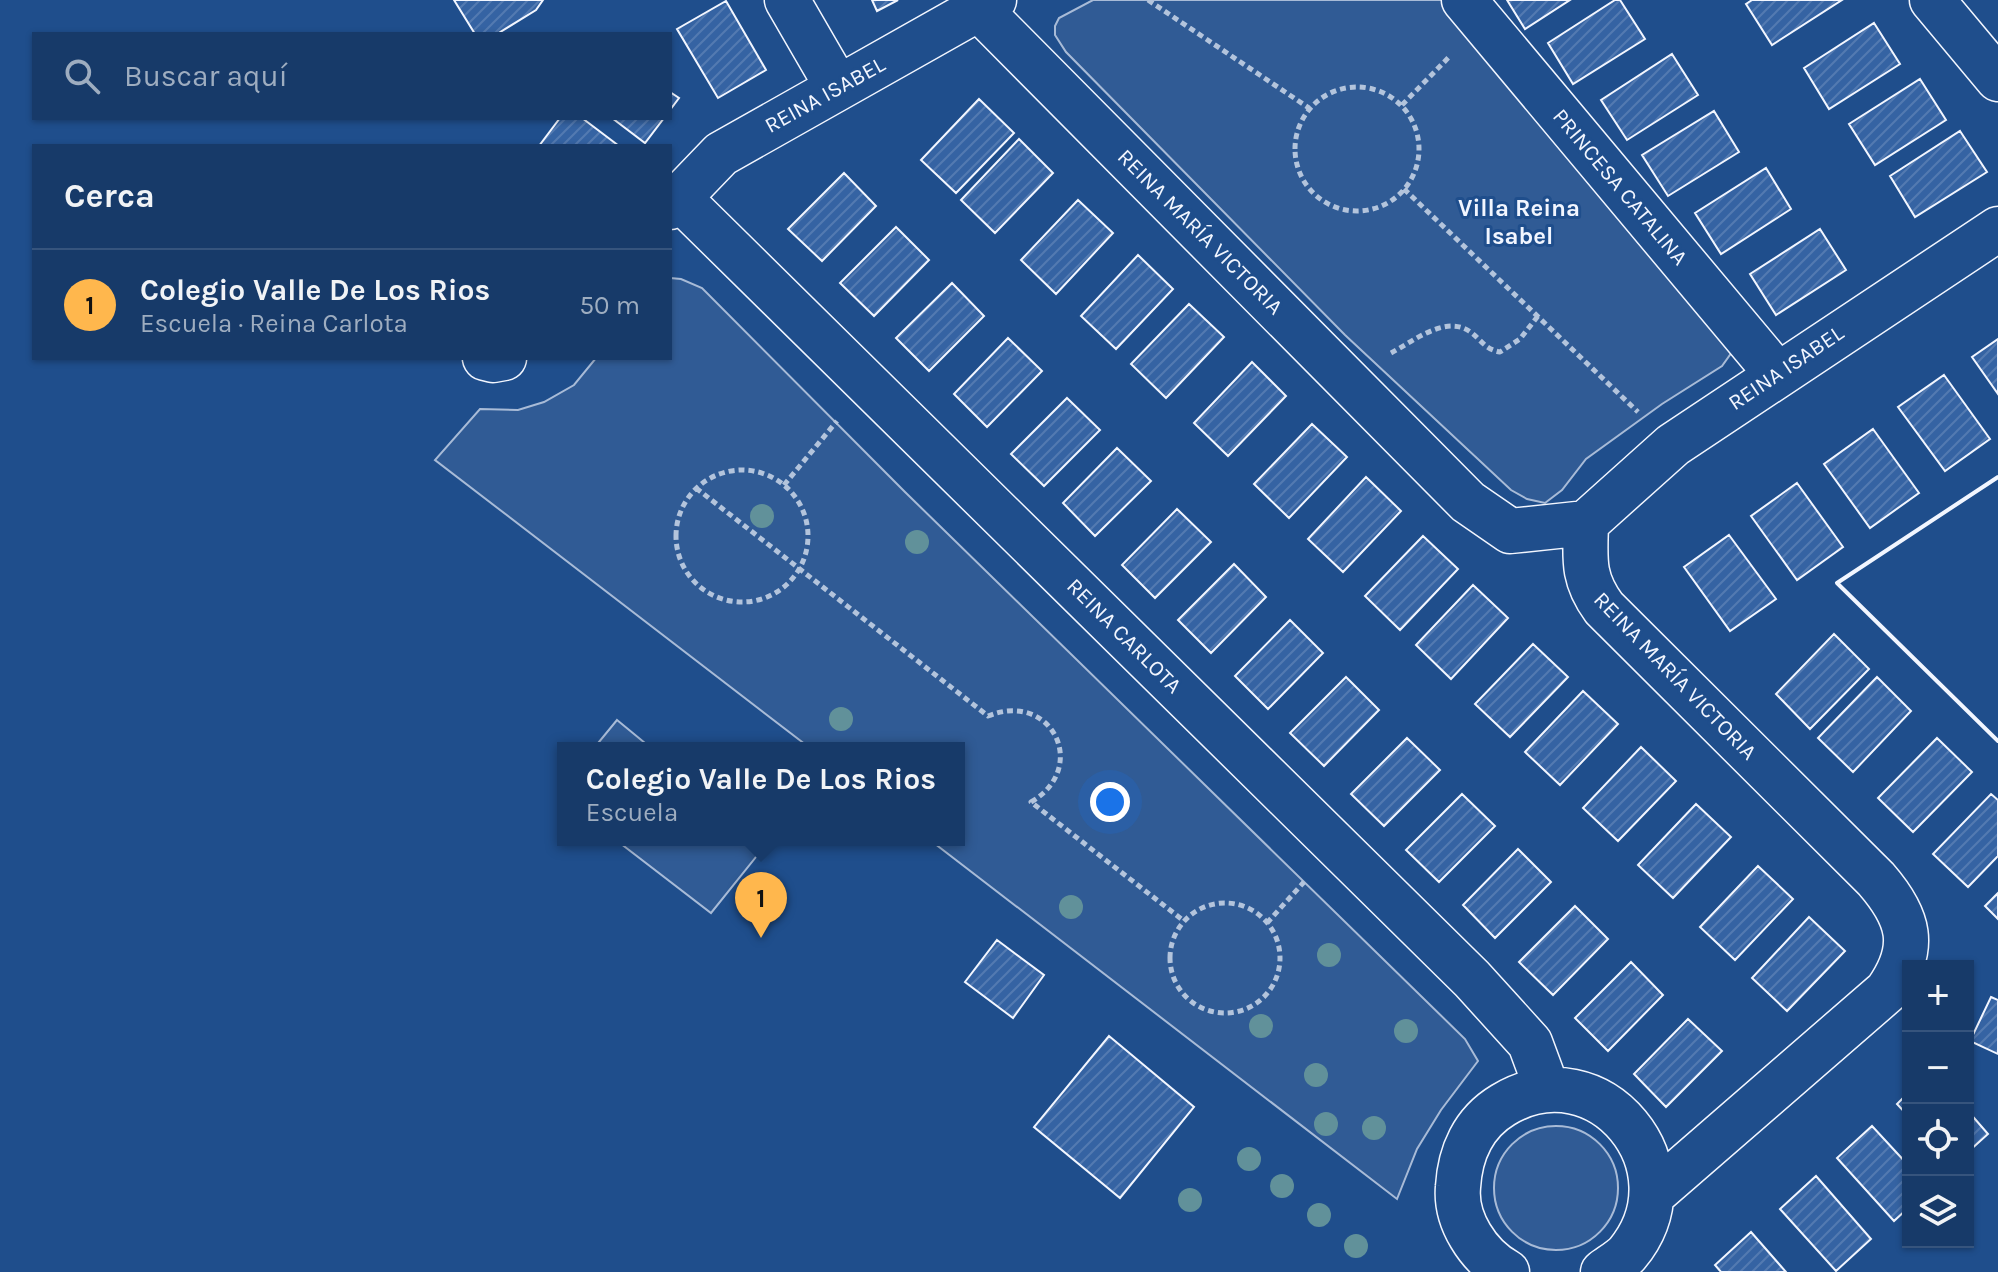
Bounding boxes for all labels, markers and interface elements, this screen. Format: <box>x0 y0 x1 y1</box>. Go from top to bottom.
search box <box>32 32 672 120</box>
street label: REINA ISABEL <box>760 51 890 139</box>
icon: search <box>60 54 104 98</box>
text: Buscar aquí <box>124 58 288 94</box>
street label: PRINCESA CATALINA <box>1547 104 1693 271</box>
street label: REINA MARÍA VICTORIA <box>1112 143 1289 320</box>
text: Cerca <box>64 176 155 216</box>
district label: Villa Reina Isabel <box>1458 194 1580 250</box>
text: Colegio Valle De Los Rios <box>140 272 490 308</box>
text: 1 <box>85 290 95 321</box>
text: 50 m <box>579 290 640 321</box>
text: Escuela · Reina Carlota <box>140 308 408 339</box>
street label: REINA ISABEL <box>1723 320 1849 416</box>
street label: REINA CARLOTA <box>1061 573 1187 699</box>
street label: REINA MARÍA VICTORIA <box>1588 586 1763 766</box>
popup <box>557 742 965 846</box>
text: Colegio Valle De Los Rios <box>586 761 936 797</box>
your location <box>1090 782 1130 822</box>
text: Escuela <box>586 797 678 828</box>
pin: 1 <box>735 872 787 938</box>
map controls <box>1902 960 1974 1248</box>
button: + <box>1902 960 1974 1032</box>
button: − <box>1902 1032 1974 1104</box>
button: locate <box>1902 1104 1974 1176</box>
button: layers <box>1902 1176 1974 1248</box>

